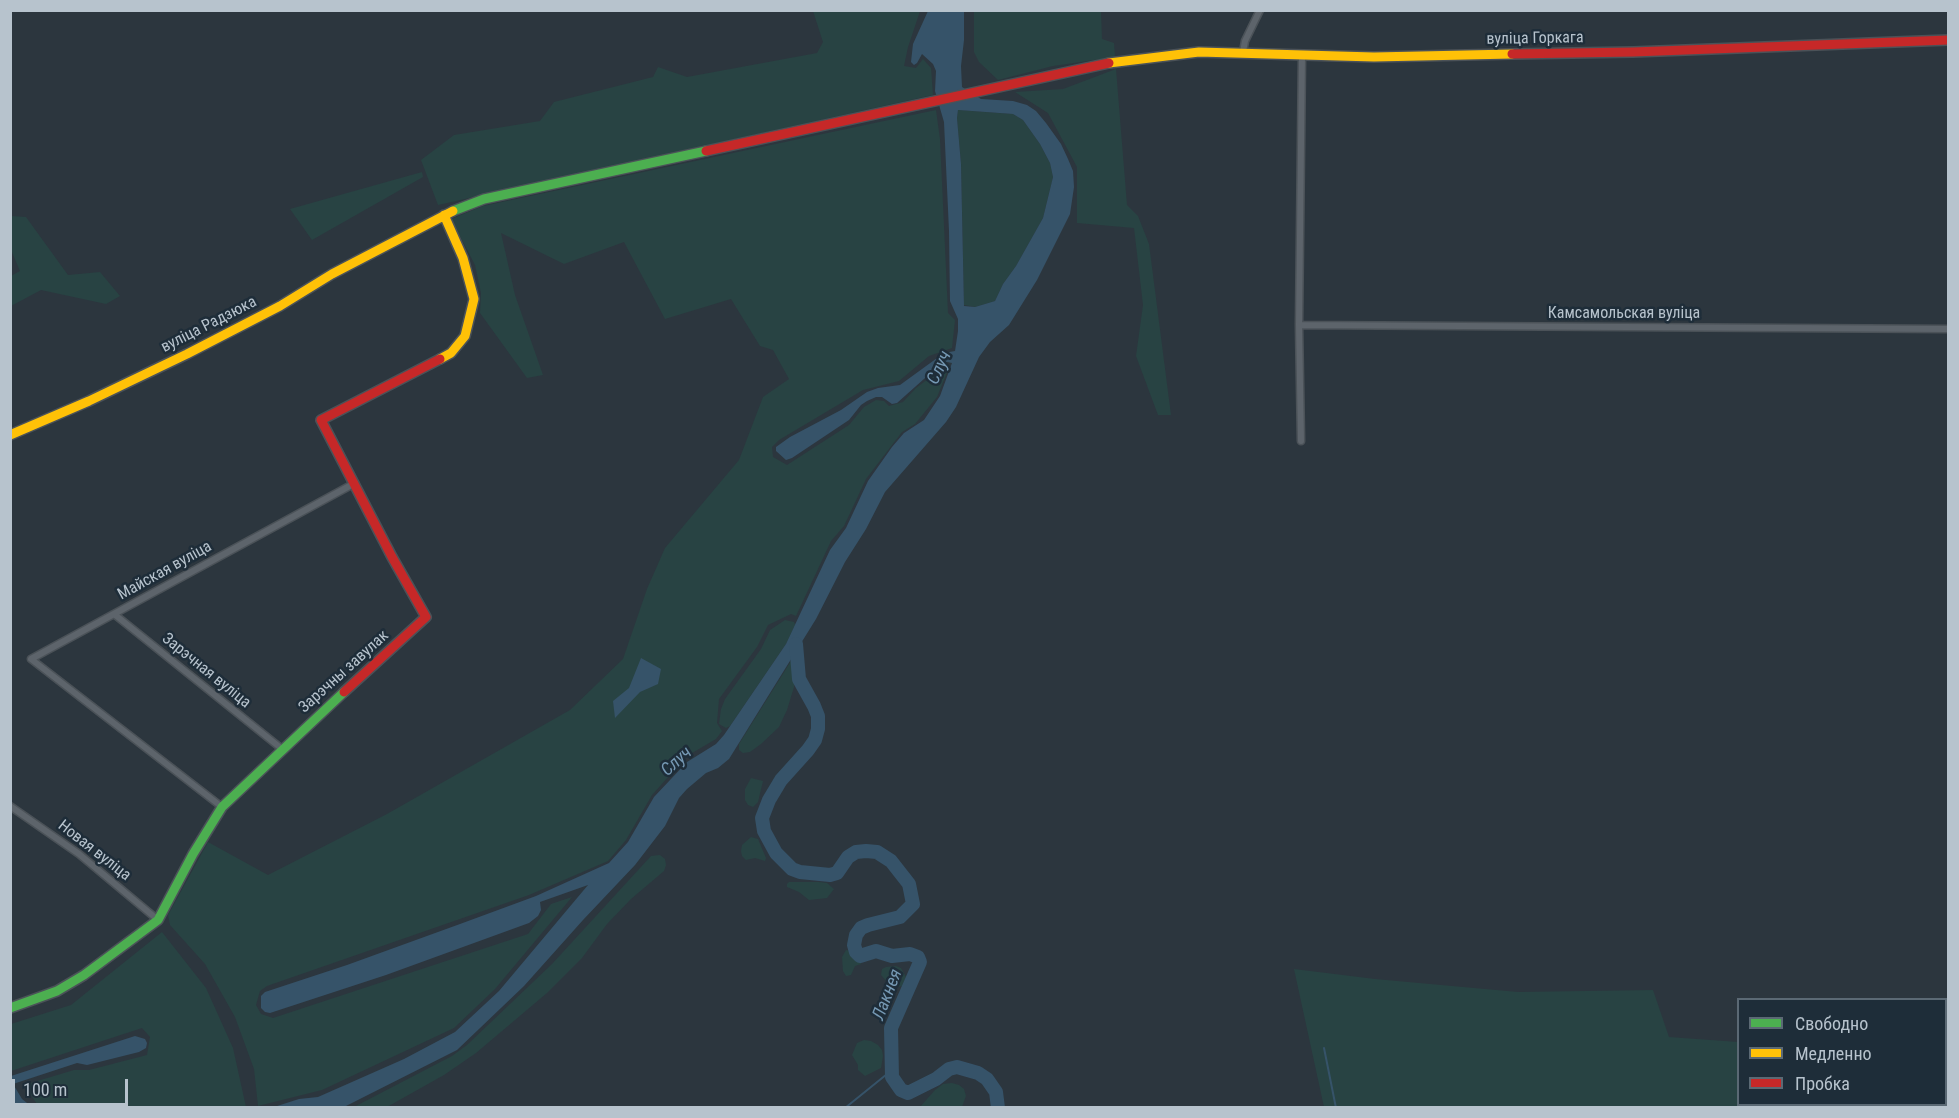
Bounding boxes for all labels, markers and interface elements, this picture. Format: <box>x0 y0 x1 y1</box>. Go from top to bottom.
street label: вуліца Горкага <box>1486 29 1584 49</box>
street label: вуліца Радзюка <box>158 293 260 357</box>
street label: Камсамольская вуліца <box>1548 304 1700 324</box>
water label: Случ <box>923 348 957 388</box>
street label: Майская вуліца <box>115 537 215 605</box>
street label: Зарэчны завулак <box>295 627 393 717</box>
street label: Зарэчная вуліца <box>158 629 254 713</box>
water label: Случ <box>657 742 697 782</box>
street label: Новая вуліца <box>54 817 134 885</box>
water label: Лакнея <box>868 966 908 1024</box>
legend <box>1737 998 1947 1106</box>
text: Свободно <box>1795 1013 1868 1034</box>
text: Медленно <box>1795 1043 1872 1064</box>
scale bar <box>15 1067 130 1105</box>
text: Пробка <box>1795 1073 1850 1094</box>
text: 100 m <box>23 1079 67 1100</box>

